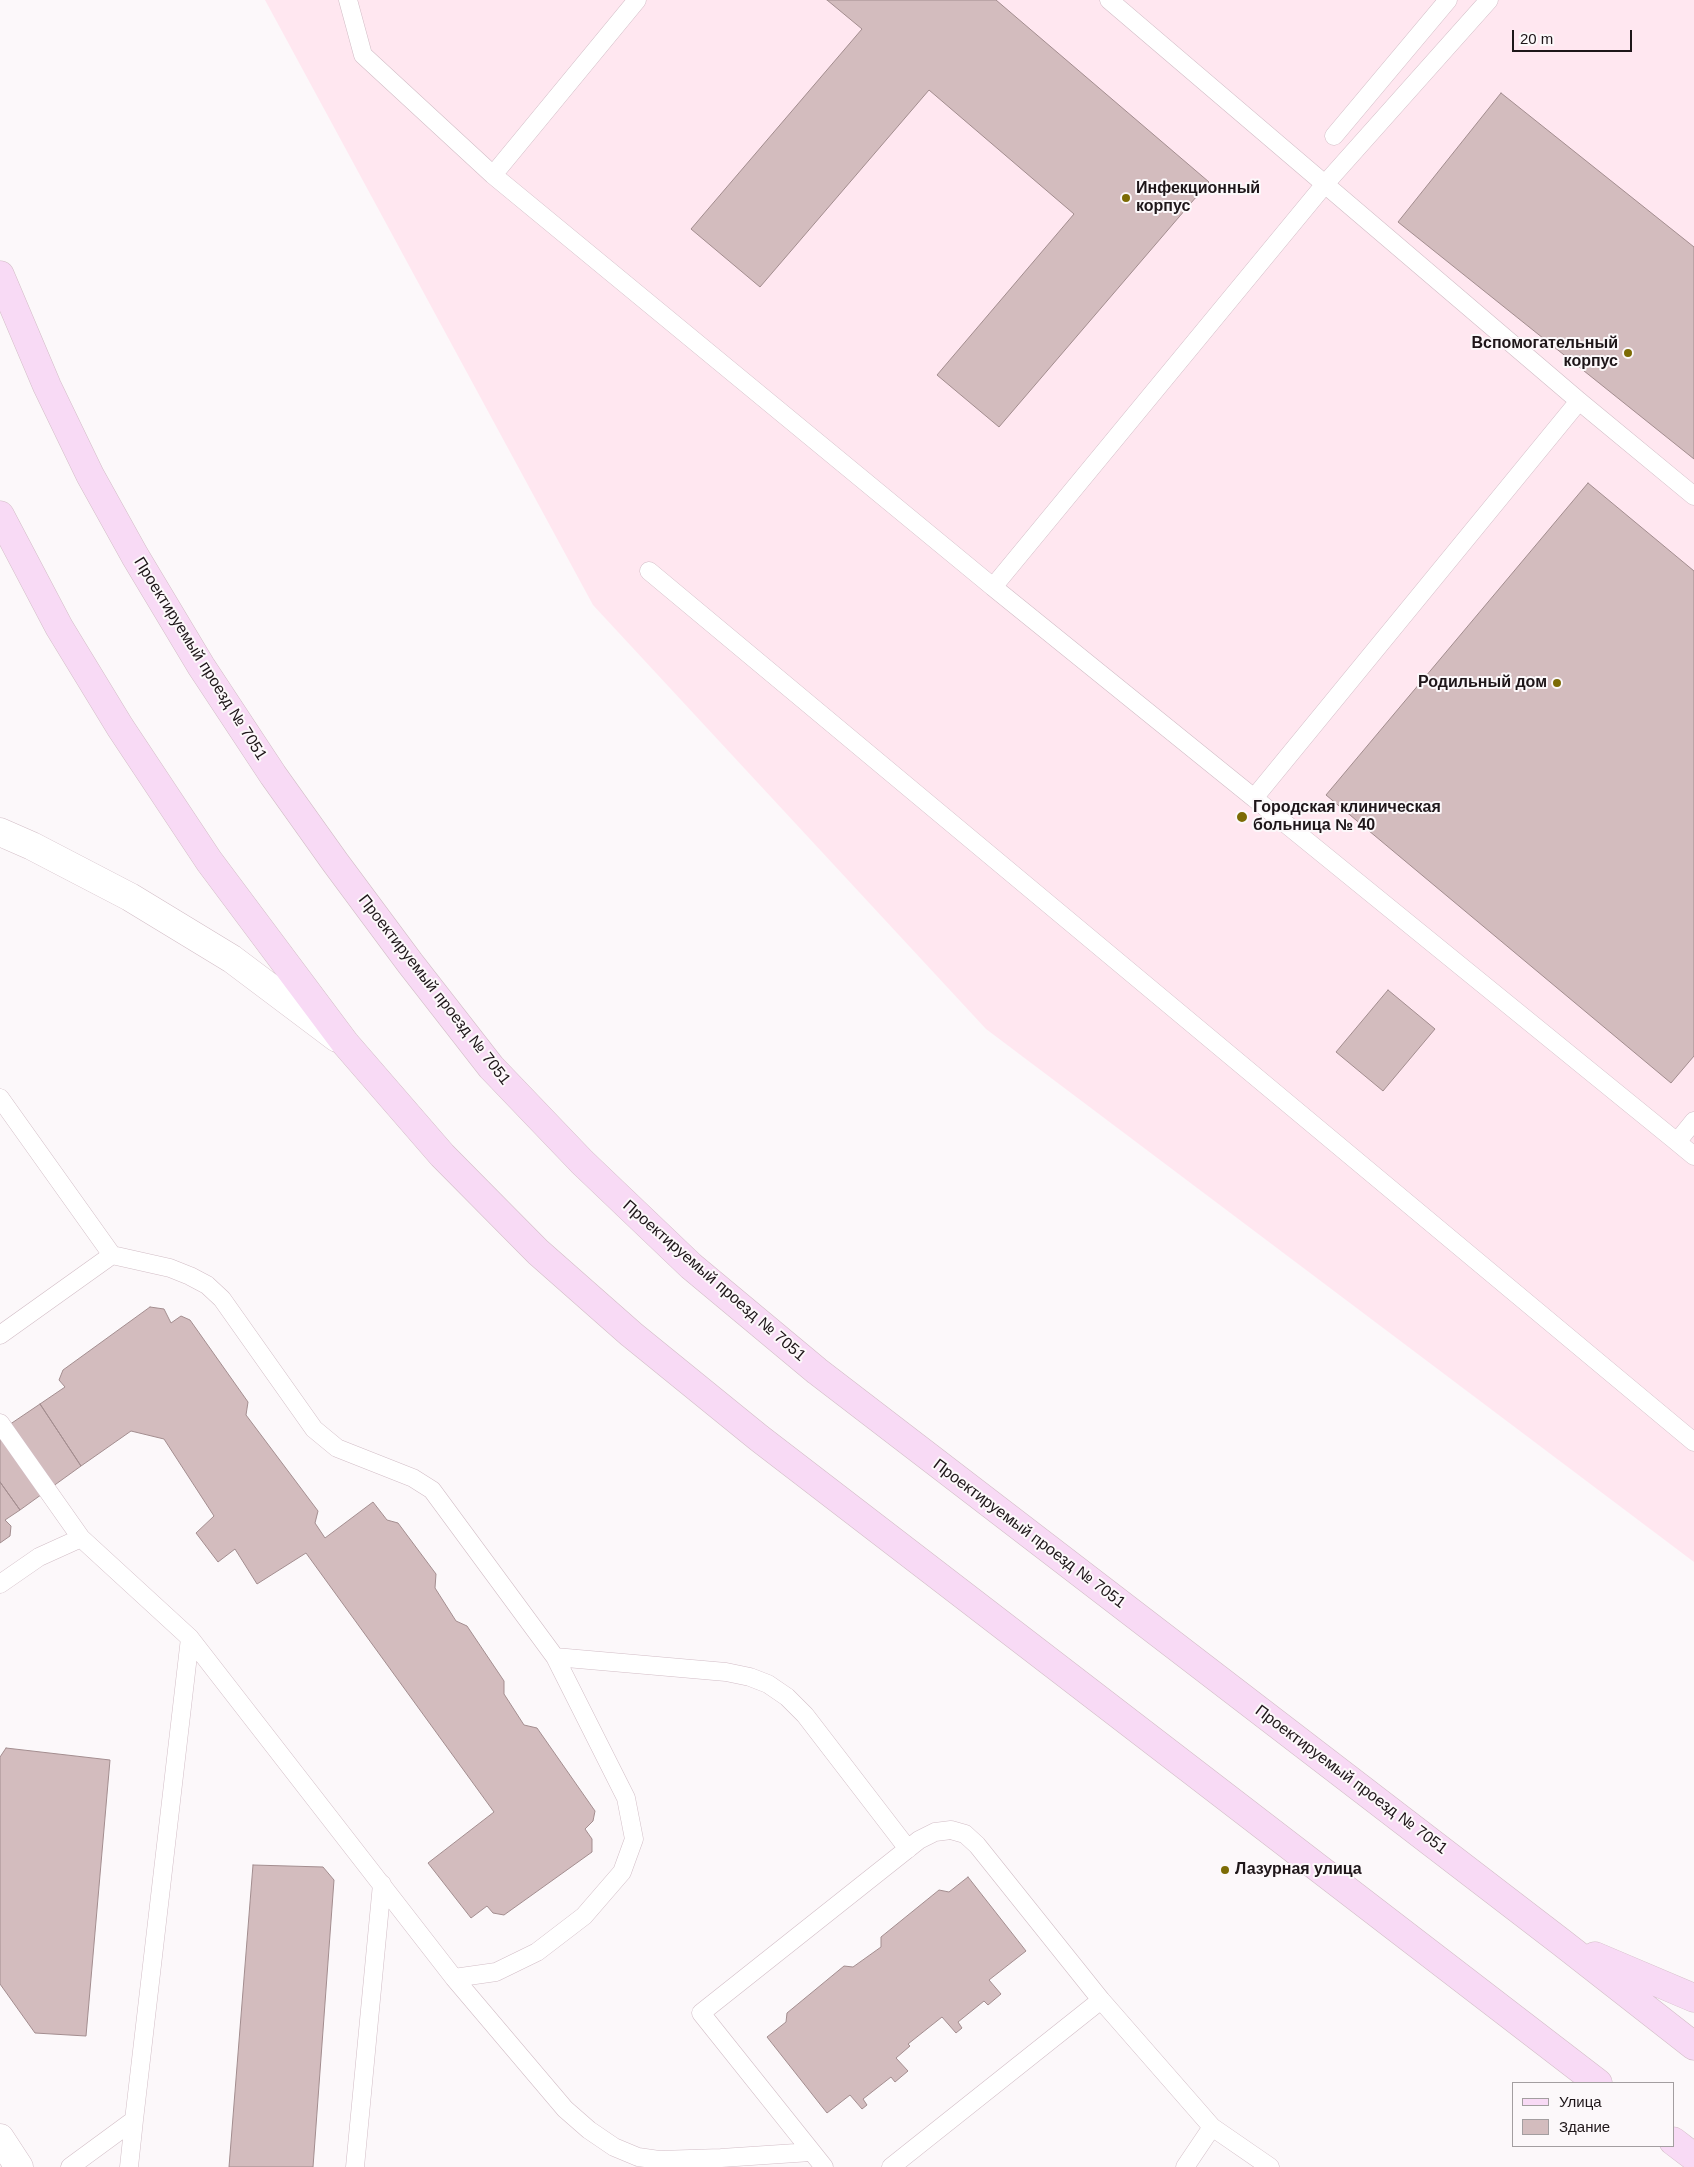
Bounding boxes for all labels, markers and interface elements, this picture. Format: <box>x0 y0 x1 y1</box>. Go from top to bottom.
scale bar <box>1514 20 1634 52</box>
text: 20 m <box>1520 30 1553 47</box>
place label: Инфекционный корпус <box>1136 179 1260 217</box>
marker: Инфекционный корпус <box>1120 192 1132 204</box>
place label: Вспомогательный корпус <box>1471 334 1618 372</box>
marker: Вспомогательный корпус <box>1622 347 1634 359</box>
street label: Проектируемый проезд № 7051 <box>129 554 271 764</box>
place label: Родильный дом <box>1418 673 1547 693</box>
marker: Родильный дом <box>1551 677 1563 689</box>
place label: Городская клиническая больница № 40 <box>1253 798 1441 836</box>
marker: Городская клиническая больница № 40 <box>1235 810 1249 824</box>
street label: Проектируемый проезд № 7051 <box>354 891 514 1089</box>
street label: Проектируемый проезд № 7051 <box>619 1196 809 1366</box>
street label: Проектируемый проезд № 7051 <box>929 1455 1129 1613</box>
street label: Проектируемый проезд № 7051 <box>1251 1701 1451 1859</box>
place label: Лазурная улица <box>1235 1860 1362 1880</box>
marker: Лазурная улица <box>1219 1864 1231 1876</box>
legend <box>1512 2082 1674 2147</box>
text: Улица <box>1559 2093 1602 2110</box>
text: Здание <box>1559 2118 1610 2135</box>

